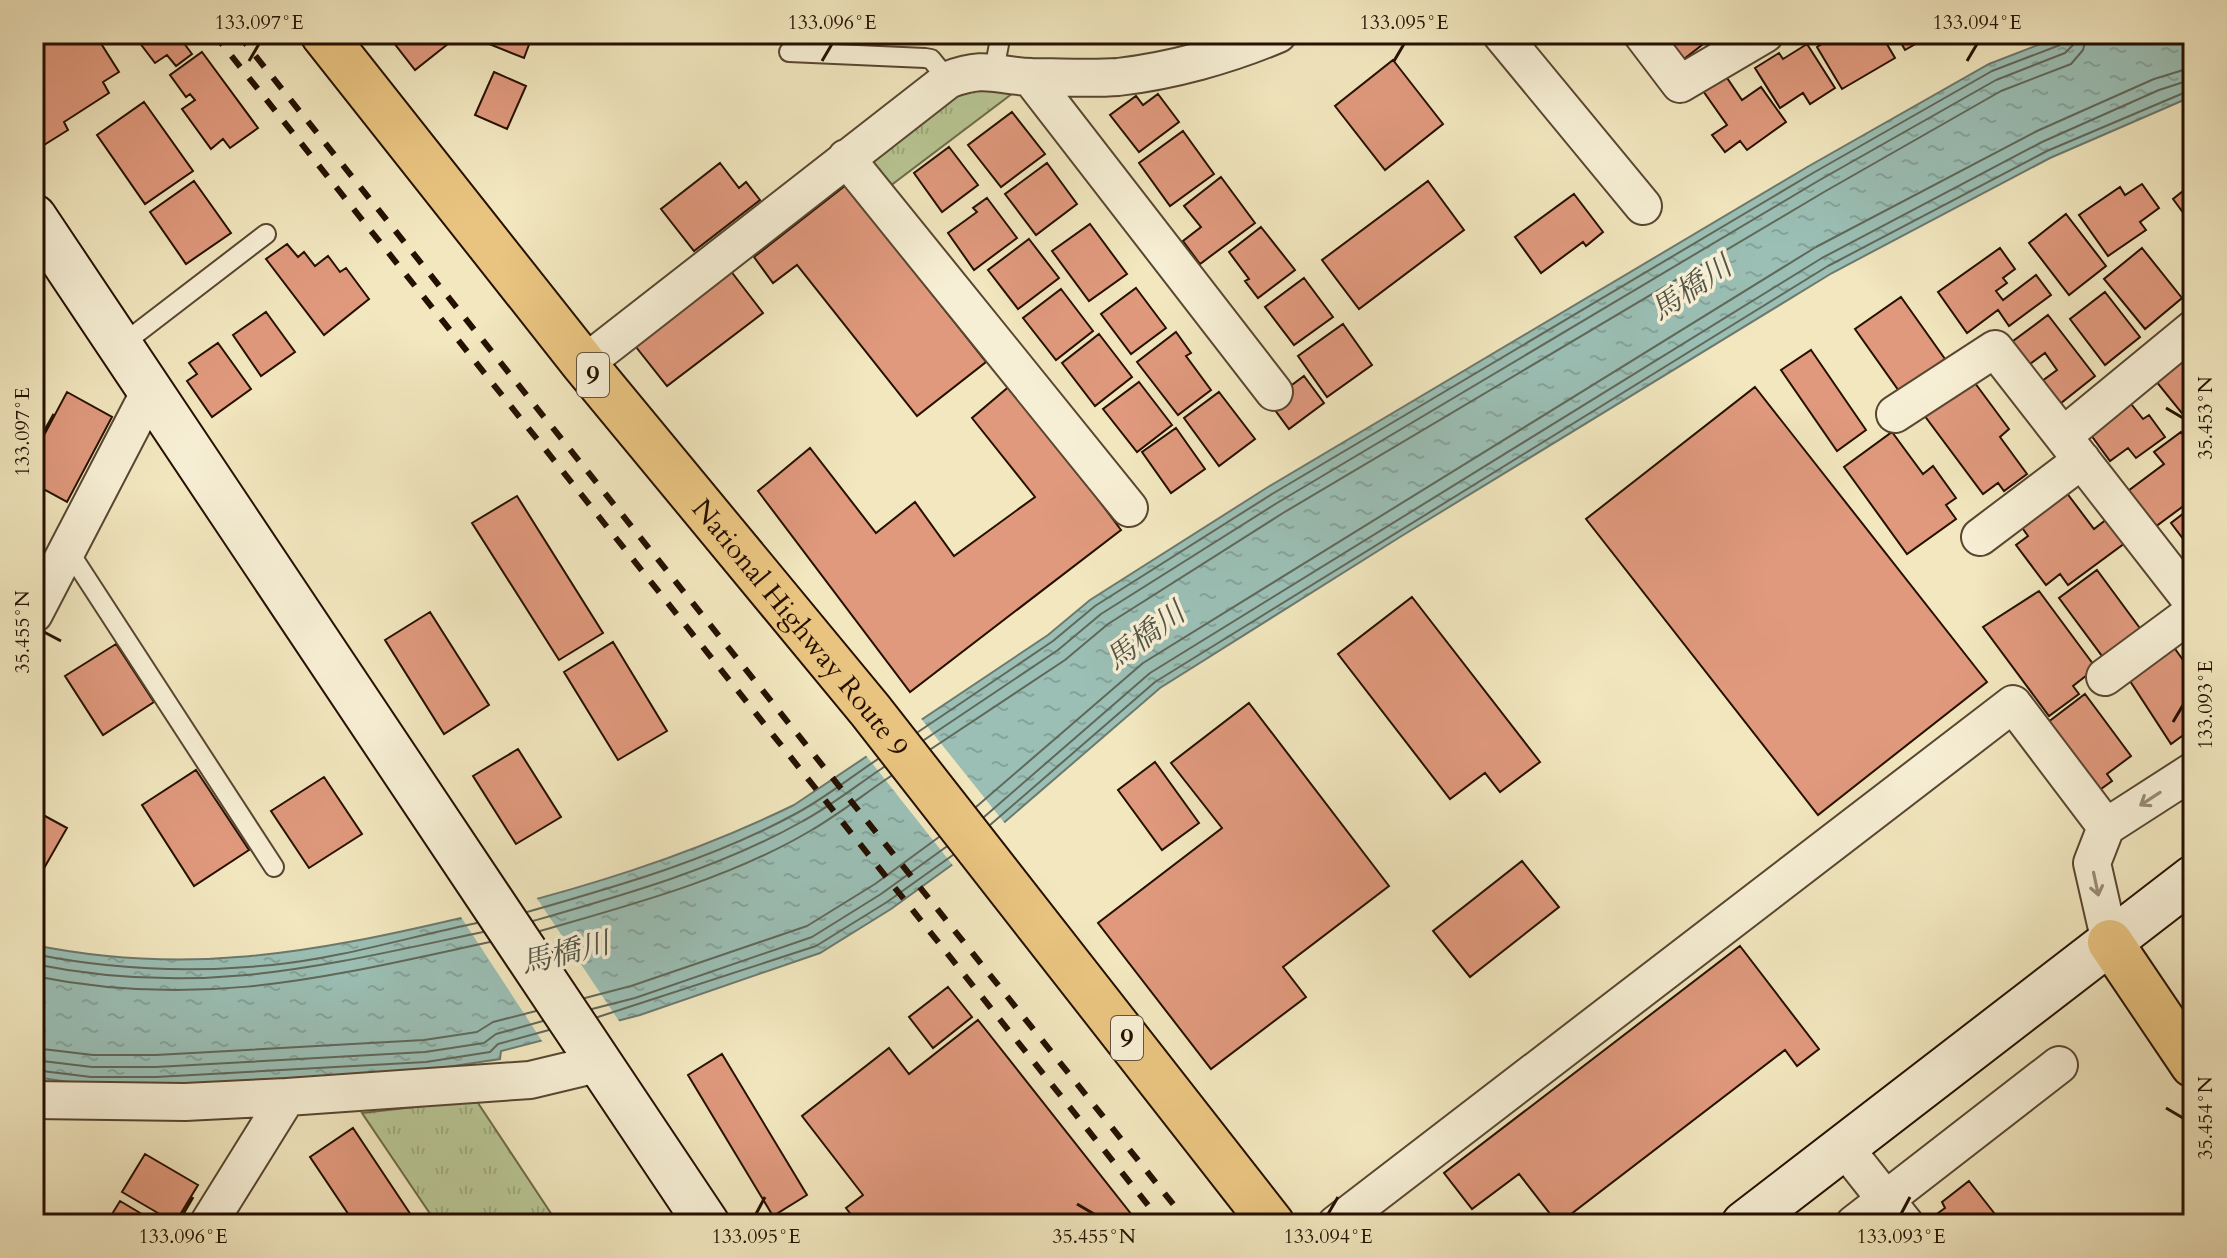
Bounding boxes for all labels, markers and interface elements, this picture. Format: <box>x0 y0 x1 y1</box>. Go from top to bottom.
text: 133.097°E <box>214 9 304 36</box>
text: 133.096°E <box>787 9 877 36</box>
text: 133.095°E <box>1359 9 1449 36</box>
text: 133.094°E <box>1932 9 2022 36</box>
water label: 馬橋川 <box>1643 245 1743 331</box>
road number: 9 <box>577 353 609 397</box>
text: 35.453°N <box>2192 376 2219 460</box>
text: 133.097°E <box>9 387 36 477</box>
street label: National Highway Route 9 <box>683 491 917 765</box>
text: 35.455°N <box>9 590 36 674</box>
water label: 馬橋川 <box>1097 591 1196 680</box>
text: 133.093°E <box>2192 660 2219 750</box>
one-way arrow <box>2139 791 2161 807</box>
one-way arrow <box>2089 871 2104 896</box>
water label: 馬橋川 <box>516 922 617 984</box>
road number: 9 <box>1111 1016 1143 1060</box>
text: 35.454°N <box>2192 1076 2219 1160</box>
text: 133.096°E <box>138 1223 228 1250</box>
text: 133.095°E <box>711 1223 801 1250</box>
text: 35.455°N <box>1052 1223 1136 1250</box>
text: 133.094°E <box>1283 1223 1373 1250</box>
text: 133.093°E <box>1856 1223 1946 1250</box>

